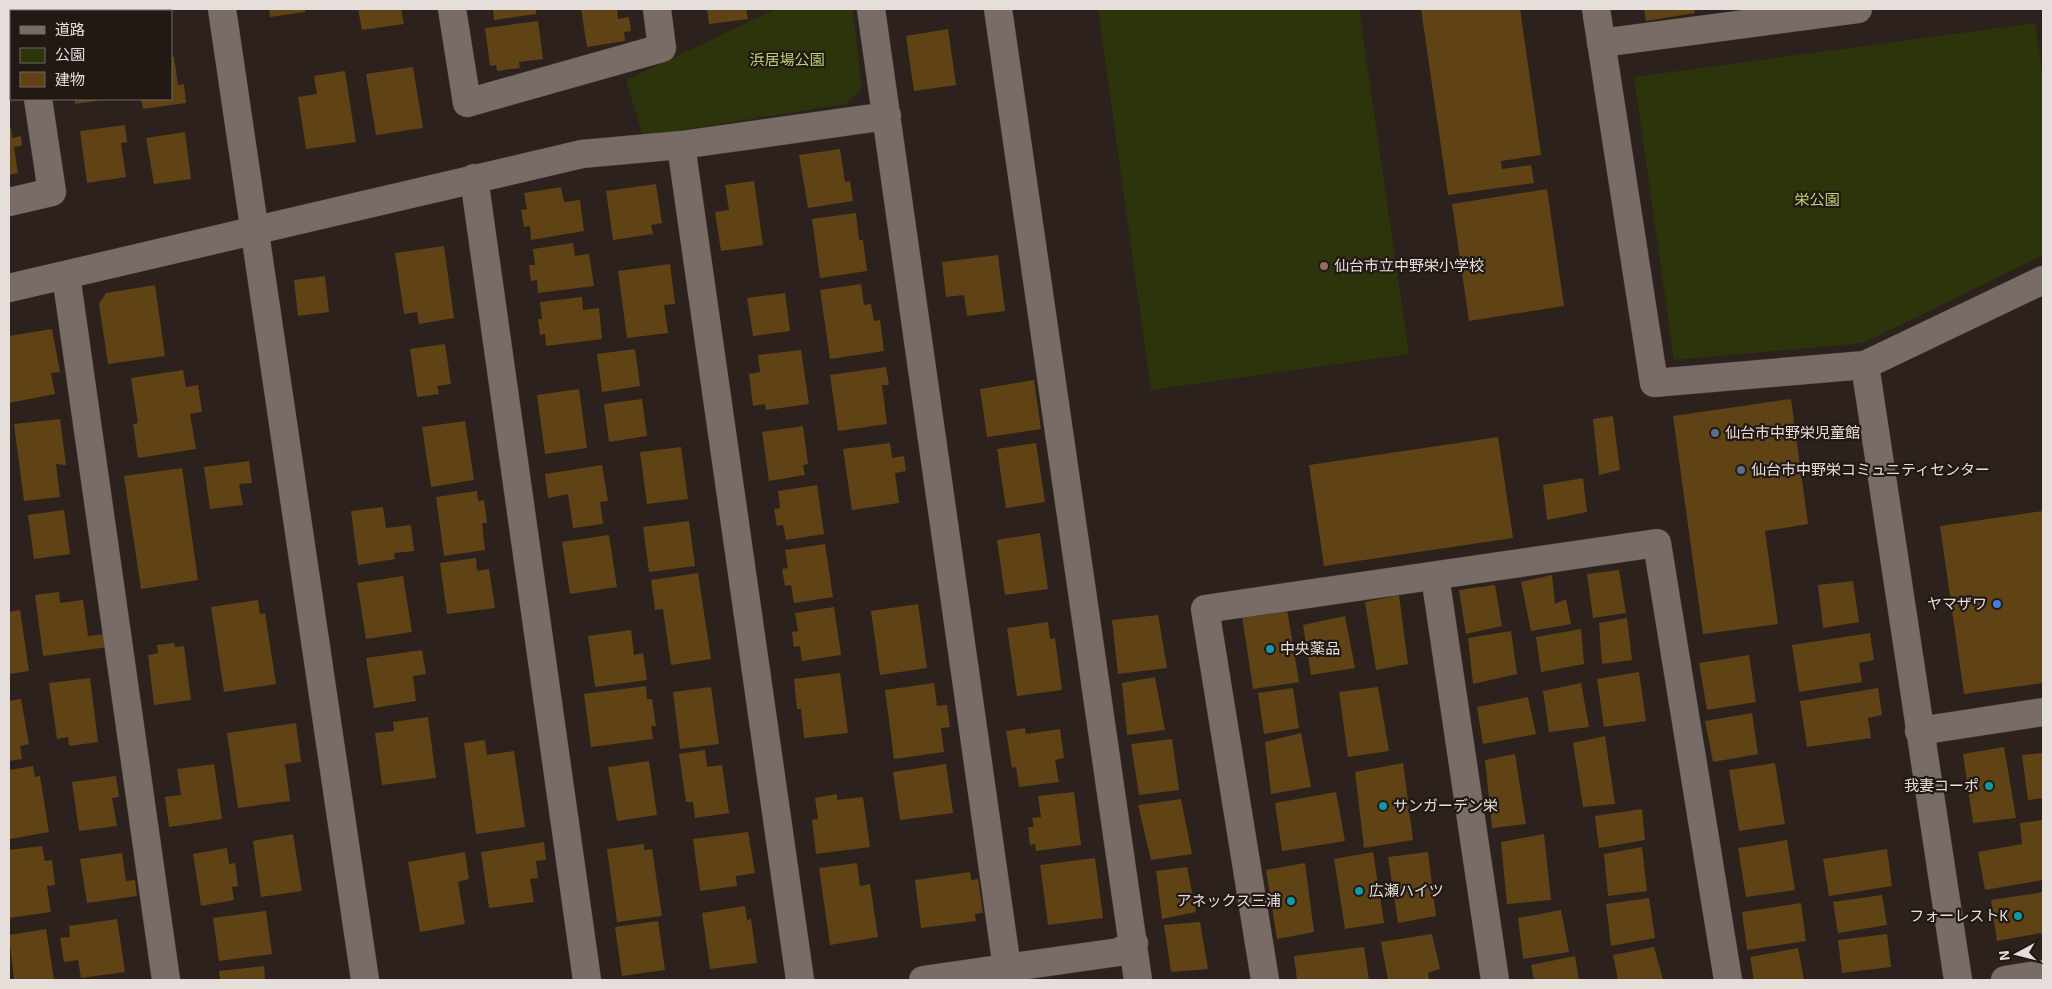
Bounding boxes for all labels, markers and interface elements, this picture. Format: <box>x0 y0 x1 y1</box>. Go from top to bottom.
legend <box>10 10 172 100</box>
text: 道路 <box>55 20 85 38</box>
text: 公園 <box>55 45 85 63</box>
park label: 浜居場公園 <box>749 50 825 68</box>
text: 建物 <box>55 70 85 88</box>
park label: 栄公園 <box>1794 190 1840 208</box>
place label: 仙台市立中野栄小学校 <box>1334 256 1484 274</box>
marker: 仙台市立中野栄小学校 <box>1318 260 1330 272</box>
place label: 仙台市中野栄児童館 <box>1725 423 1860 441</box>
marker: 仙台市中野栄児童館 <box>1709 427 1721 439</box>
place label: 仙台市中野栄コミュニティセンター <box>1751 460 1990 478</box>
marker: 仙台市中野栄コミュニティセンター <box>1735 464 1747 476</box>
place label: ヤマザワ <box>1927 594 1987 612</box>
marker: ヤマザワ <box>1991 598 2003 610</box>
place label: 中央薬品 <box>1280 639 1340 657</box>
marker: 中央薬品 <box>1264 643 1276 655</box>
place label: 我妻コーポ <box>1904 776 1979 794</box>
marker: 我妻コーポ <box>1983 780 1995 792</box>
place label: サンガーデン栄 <box>1393 796 1498 814</box>
marker: サンガーデン栄 <box>1377 800 1389 812</box>
place label: 広瀬ハイツ <box>1369 881 1444 899</box>
marker: 広瀬ハイツ <box>1353 885 1365 897</box>
place label: アネックス三浦 <box>1176 891 1281 909</box>
marker: アネックス三浦 <box>1285 895 1297 907</box>
place label: フォーレストK <box>1909 906 2008 924</box>
marker: フォーレストK <box>2012 910 2024 922</box>
north arrow <box>1992 929 2042 979</box>
text: N <box>1995 950 2013 962</box>

